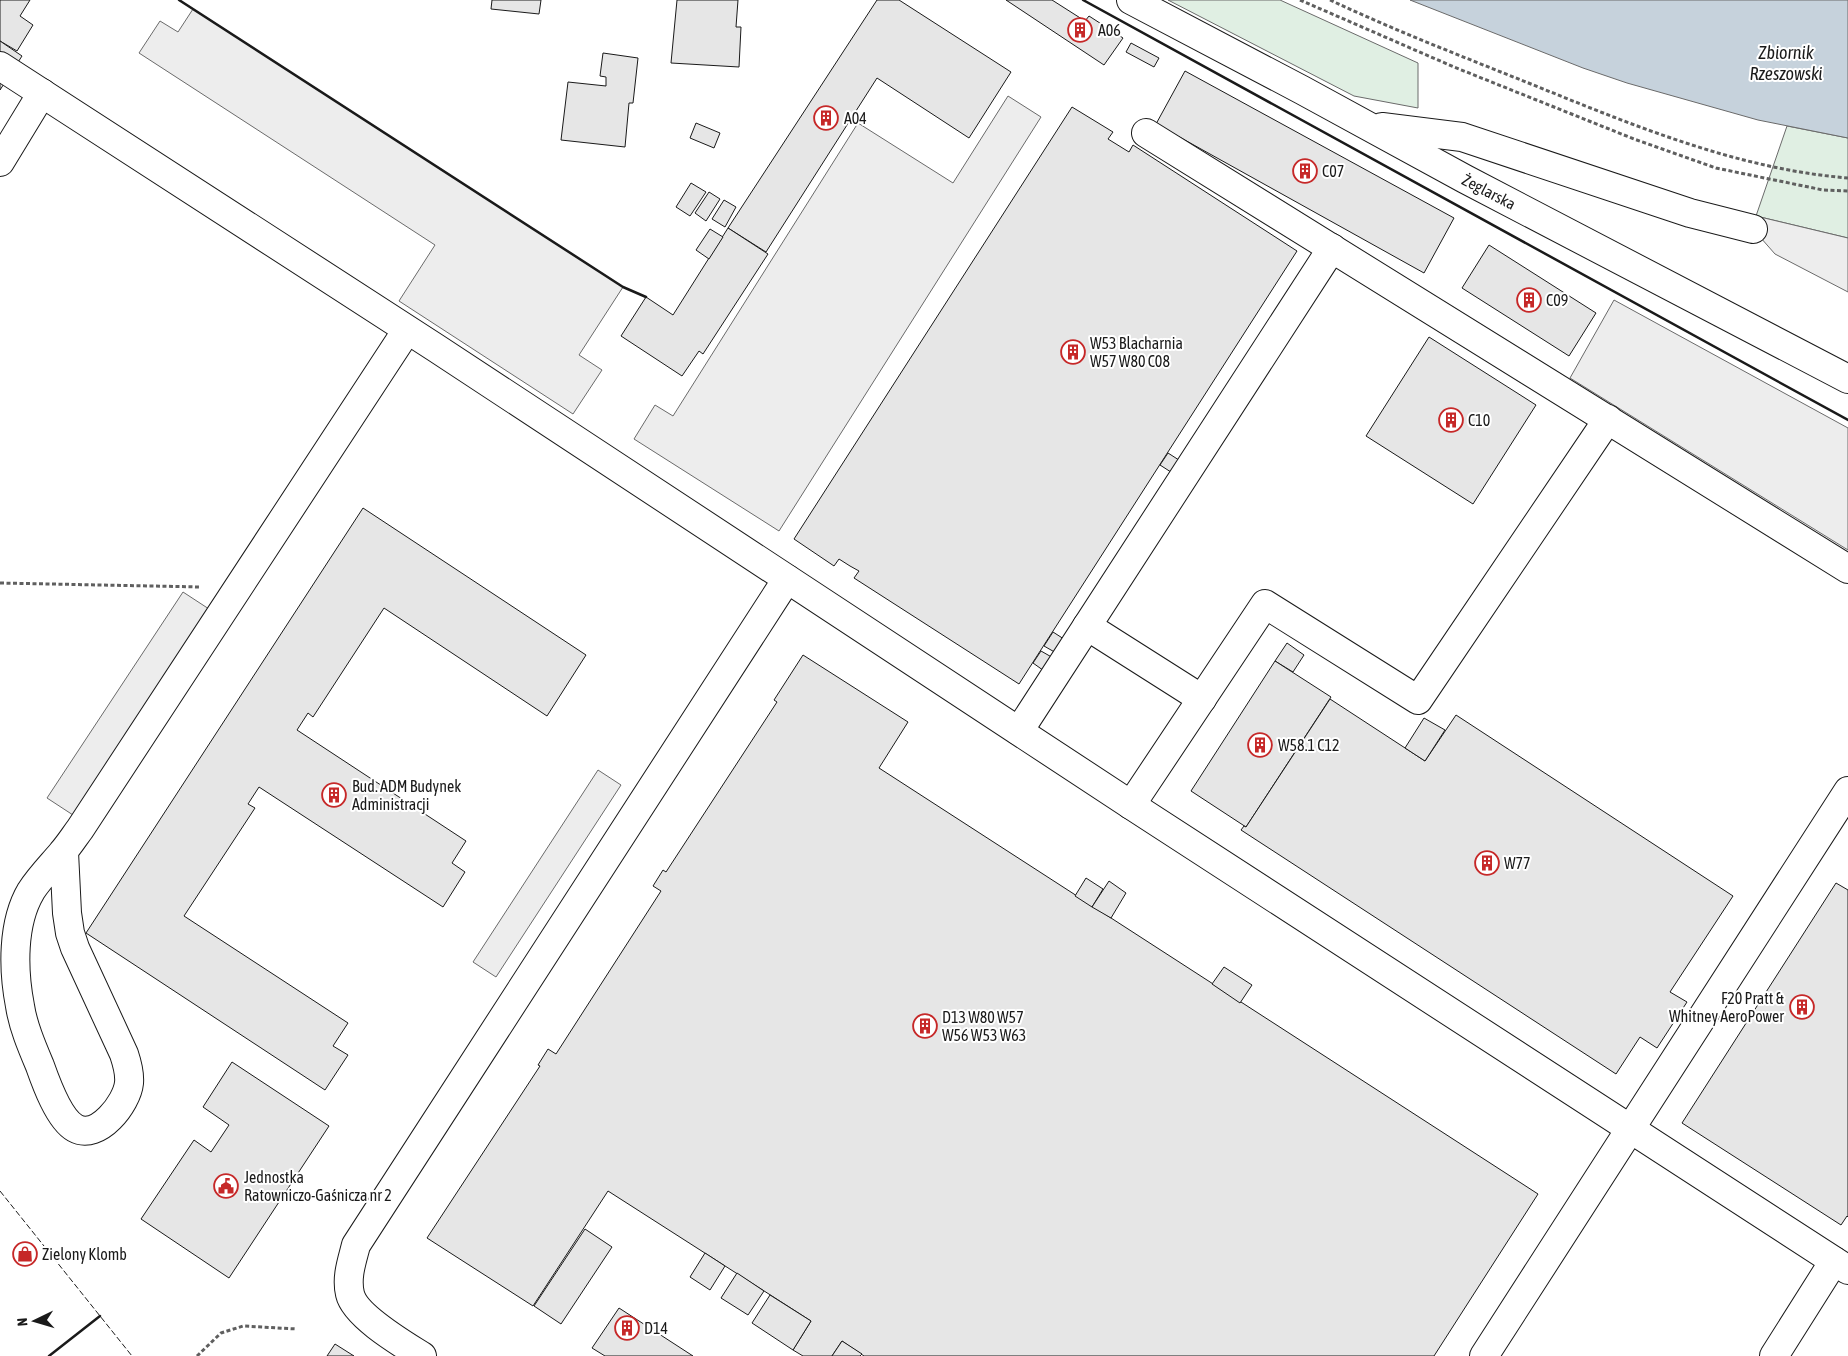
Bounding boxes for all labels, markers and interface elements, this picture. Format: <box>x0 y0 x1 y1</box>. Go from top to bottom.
building icon: A06 <box>1067 17 1093 43</box>
place label: A06 <box>1098 21 1121 39</box>
water label: Zbiornik Rzeszowski <box>1749 42 1823 84</box>
building icon: A04 <box>813 105 839 131</box>
place label: A04 <box>844 109 867 127</box>
building icon: C07 <box>1292 158 1318 184</box>
place label: C07 <box>1322 162 1344 180</box>
street label: Żeglarska <box>1459 170 1519 213</box>
building icon: C09 <box>1516 287 1542 313</box>
place label: C09 <box>1546 291 1568 309</box>
place label: W53 Blacharnia W57 W80 C08 <box>1090 334 1183 370</box>
building icon: W53 Blacharnia W57 W80 C08 <box>1060 339 1086 365</box>
building icon: C10 <box>1438 407 1464 433</box>
place label: C10 <box>1468 411 1490 429</box>
building icon: W58.1 C12 <box>1247 732 1273 758</box>
place label: W58.1 C12 <box>1278 736 1339 754</box>
place label: Bud. ADM Budynek Administracji <box>352 777 461 814</box>
building icon: Bud. ADM Budynek Administracji <box>321 782 347 808</box>
building icon: W77 <box>1474 850 1500 876</box>
place label: W77 <box>1504 854 1531 872</box>
place label: F20 Pratt & Whitney AeroPower <box>1669 989 1785 1026</box>
building icon: F20 Pratt & Whitney AeroPower <box>1789 994 1815 1020</box>
place label: D13 W80 W57 W56 W53 W63 <box>942 1008 1026 1044</box>
building icon: D13 W80 W57 W56 W53 W63 <box>912 1013 938 1039</box>
place label: Jednostka Ratowniczo-Gaśnicza nr 2 <box>244 1168 392 1204</box>
public building icon: Jednostka Ratowniczo-Gaśnicza nr 2 <box>213 1173 239 1199</box>
shop icon: Zielony Klomb <box>12 1241 38 1267</box>
place label: Zielony Klomb <box>42 1245 127 1264</box>
north arrow <box>10 1296 60 1346</box>
building icon: D14 <box>614 1315 640 1341</box>
text: N <box>14 1317 30 1327</box>
place label: D14 <box>644 1319 668 1337</box>

